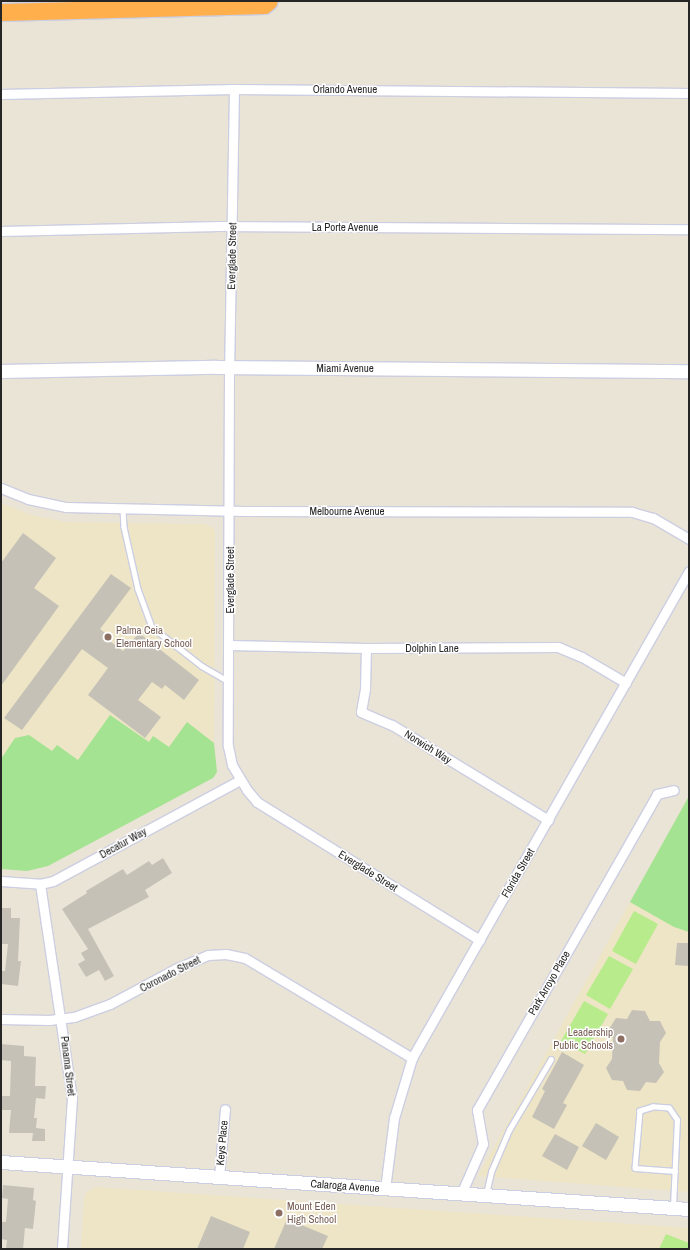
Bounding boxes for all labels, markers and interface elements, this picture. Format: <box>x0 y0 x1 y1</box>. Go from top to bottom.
street label: Orlando Avenue <box>312 82 378 96</box>
street label: La Porte Avenue <box>311 220 379 234</box>
street label: Everglade Street <box>225 222 239 290</box>
street label: Miami Avenue <box>316 361 374 375</box>
street label: Melbourne Avenue <box>309 504 385 518</box>
street label: Everglade Street <box>223 546 237 614</box>
place label: Palma Ceia Elementary School <box>116 624 192 650</box>
marker: Palma Ceia Elementary School <box>103 632 113 642</box>
street label: Dolphin Lane <box>405 641 459 655</box>
street label: Norwich Way <box>402 727 454 767</box>
street label: Decatur Way <box>97 825 149 861</box>
street label: Florida Street <box>499 846 537 900</box>
street label: Everglade Street <box>336 848 400 894</box>
street label: Park Arroyo Place <box>525 948 573 1018</box>
street label: Coronado Street <box>138 953 202 995</box>
place label: Leadership Public Schools <box>553 1026 613 1052</box>
marker: Leadership Public Schools <box>616 1034 626 1044</box>
street label: Panama Street <box>58 1035 78 1097</box>
street label: Keys Place <box>213 1120 231 1166</box>
street label: Calaroga Avenue <box>310 1177 380 1195</box>
place label: Mount Eden High School <box>287 1200 336 1226</box>
marker: Mount Eden High School <box>274 1208 284 1218</box>

